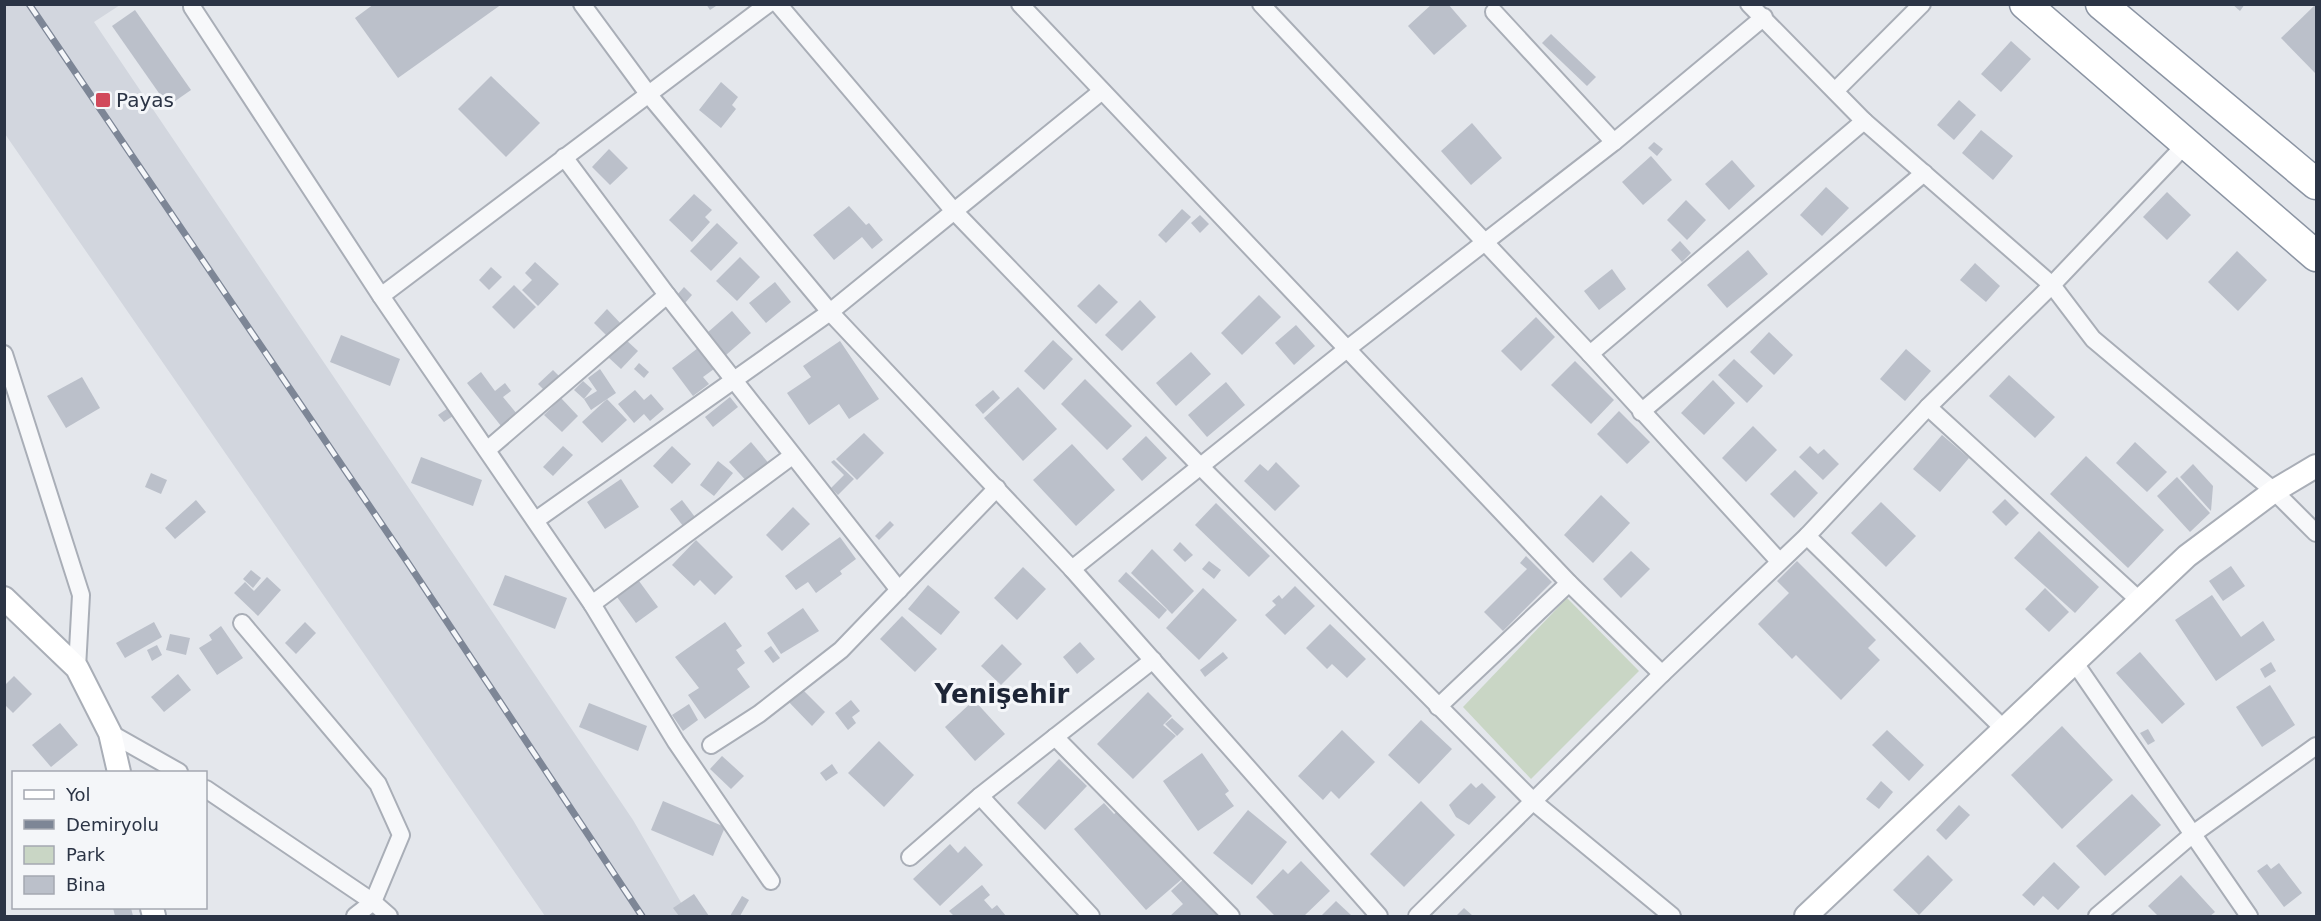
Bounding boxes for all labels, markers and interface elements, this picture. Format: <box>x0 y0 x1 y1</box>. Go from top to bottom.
place label: Payas <box>116 88 174 112</box>
marker: Payas <box>94 91 112 109</box>
district label: Yenişehir <box>934 679 1070 709</box>
legend <box>12 771 207 909</box>
text: Yol <box>65 784 91 805</box>
text: Demiryolu <box>66 814 159 835</box>
text: Park <box>66 844 105 865</box>
text: Bina <box>66 874 106 895</box>

